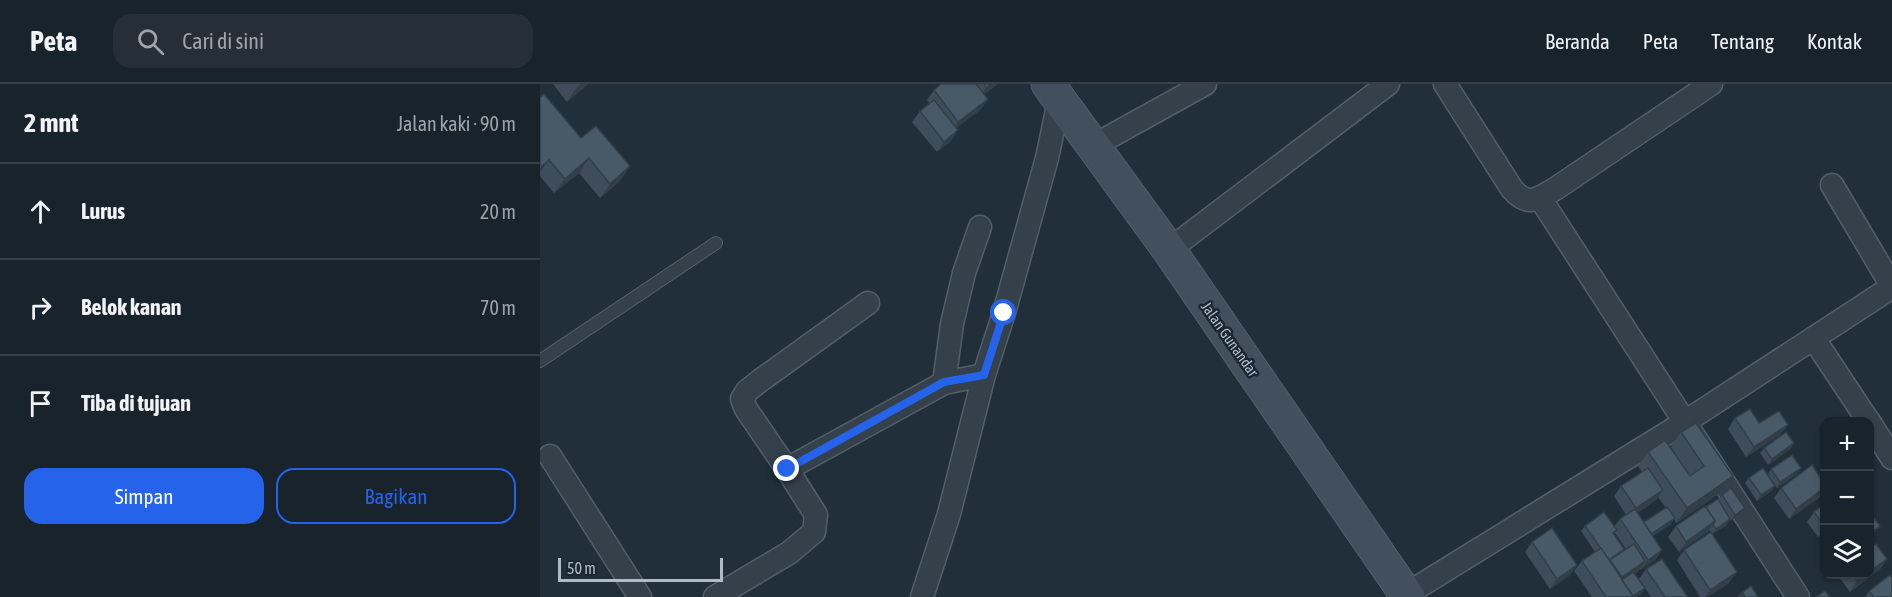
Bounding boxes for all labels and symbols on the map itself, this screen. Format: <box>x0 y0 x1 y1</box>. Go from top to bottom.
street label: Jalan Gunandar <box>1198 298 1262 380</box>
route start <box>990 299 1016 325</box>
route end <box>773 455 799 481</box>
scale bar <box>558 555 723 582</box>

